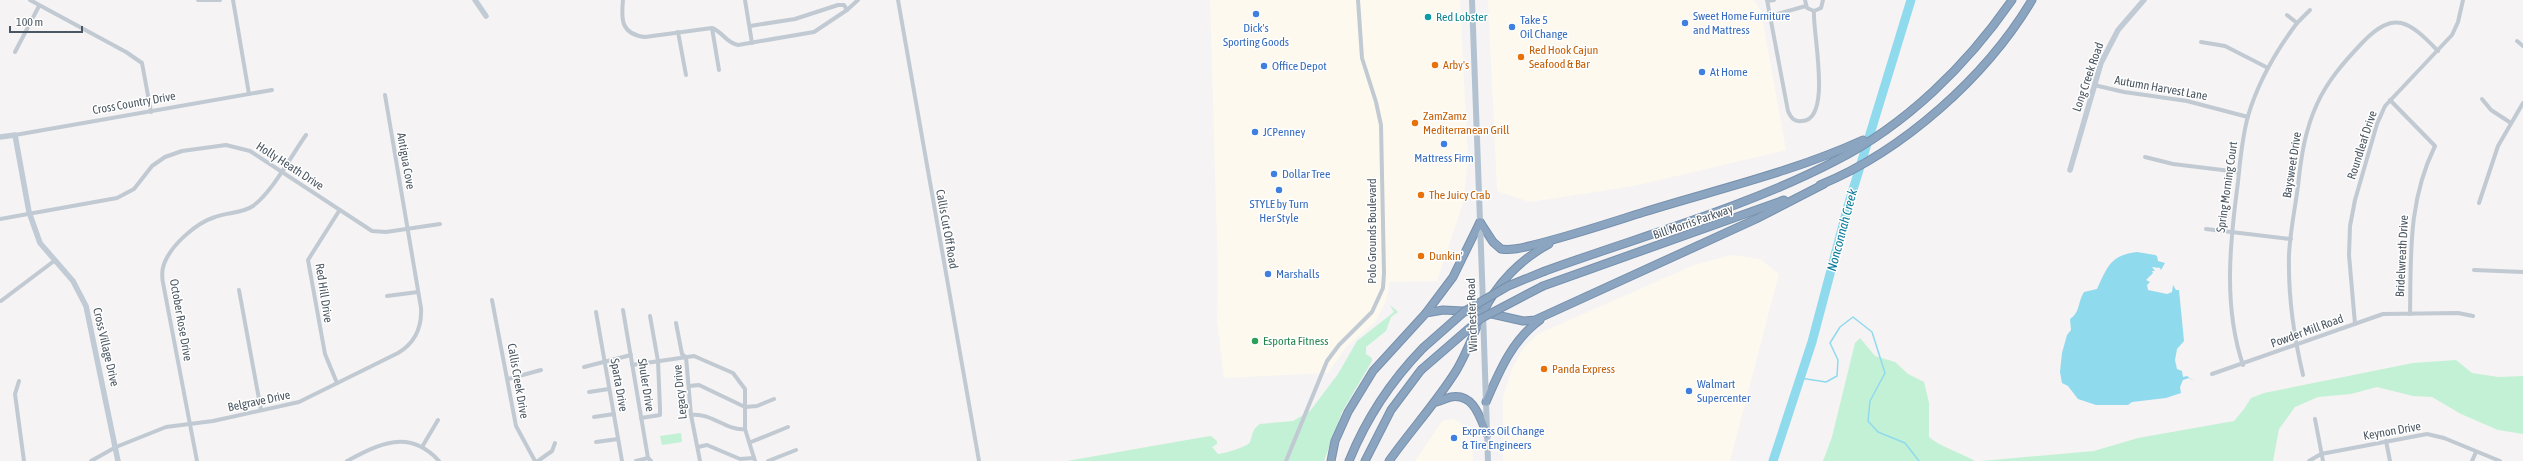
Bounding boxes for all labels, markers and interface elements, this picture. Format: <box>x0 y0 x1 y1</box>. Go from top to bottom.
scale bar <box>10 8 82 34</box>
marker: Dick's Sporting Goods <box>1251 9 1261 19</box>
place label: Sweet Home Furniture and Mattress <box>1693 9 1790 37</box>
place label: Red Lobster <box>1436 10 1488 24</box>
marker: Red Lobster <box>1423 12 1433 22</box>
place label: Take 5 Oil Change <box>1520 13 1568 41</box>
text: 100 m <box>16 15 43 29</box>
marker: Sweet Home Furniture and Mattress <box>1680 18 1690 28</box>
place label: Dick's Sporting Goods <box>1223 21 1289 49</box>
marker: Take 5 Oil Change <box>1507 22 1517 32</box>
street label: Long Creek Road <box>2070 40 2106 114</box>
place label: Red Hook Cajun Seafood & Bar <box>1529 43 1598 71</box>
marker: Red Hook Cajun Seafood & Bar <box>1516 52 1526 62</box>
place label: Arby's <box>1443 58 1469 72</box>
place label: Office Depot <box>1272 59 1327 73</box>
marker: Arby's <box>1430 60 1440 70</box>
marker: Office Depot <box>1259 61 1269 71</box>
place label: At Home <box>1710 65 1748 79</box>
marker: At Home <box>1697 67 1707 77</box>
street label: Autumn Harvest Lane <box>2113 73 2209 103</box>
street label: Cross Country Drive <box>91 89 177 117</box>
place label: ZamZamz Mediterranean Grill <box>1423 109 1510 137</box>
street label: Roundleaf Drive <box>2344 109 2380 181</box>
marker: ZamZamz Mediterranean Grill <box>1410 118 1420 128</box>
place label: JCPenney <box>1263 125 1305 139</box>
marker: JCPenney <box>1250 127 1260 137</box>
street label: Baysweet Drive <box>2280 131 2304 199</box>
street label: Antigua Cove <box>394 132 418 190</box>
street label: Holly Heath Drive <box>254 139 326 193</box>
marker: Mattress Firm <box>1439 139 1449 149</box>
street label: Spring Morning Court <box>2214 140 2240 233</box>
place label: Mattress Firm <box>1414 151 1474 165</box>
place label: Dollar Tree <box>1282 167 1330 181</box>
marker: Dollar Tree <box>1269 169 1279 179</box>
street label: Polo Grounds Boulevard <box>1365 178 1379 284</box>
marker: STYLE by Turn Her Style <box>1274 185 1284 195</box>
water label: Nonconnah Creek <box>1824 187 1860 273</box>
street label: Callis Cut Off Road <box>933 188 961 270</box>
place label: The Juicy Crab <box>1429 188 1491 202</box>
marker: The Juicy Crab <box>1416 190 1426 200</box>
place label: STYLE by Turn Her Style <box>1249 197 1309 225</box>
street label: Bill Morris Parkway <box>1651 202 1735 242</box>
street label: Bridelwreath Drive <box>2393 215 2411 297</box>
place label: Dunkin' <box>1429 249 1463 263</box>
marker: Dunkin' <box>1416 251 1426 261</box>
street label: Red Hill Drive <box>312 262 336 324</box>
place label: Marshalls <box>1276 267 1319 281</box>
marker: Marshalls <box>1263 269 1273 279</box>
street label: October Rose Drive <box>167 278 195 362</box>
street label: Winchester Road <box>1464 278 1480 352</box>
street label: Cross Village Drive <box>90 306 122 388</box>
street label: Powder Mill Road <box>2269 311 2345 351</box>
place label: Esporta Fitness <box>1263 334 1329 348</box>
marker: Esporta Fitness <box>1250 336 1260 346</box>
street label: Callis Creek Drive <box>505 342 531 420</box>
street label: Sparta Drive <box>607 357 631 413</box>
street label: Shuler Drive <box>635 357 657 413</box>
place label: Panda Express <box>1552 362 1615 376</box>
street label: Legacy Drive <box>670 364 690 420</box>
marker: Panda Express <box>1539 364 1549 374</box>
place label: Walmart Supercenter <box>1697 377 1751 405</box>
marker: Walmart Supercenter <box>1684 386 1694 396</box>
street label: Belgrave Drive <box>227 388 291 414</box>
street label: Keynon Drive <box>2362 419 2422 443</box>
place label: Express Oil Change & Tire Engineers <box>1462 424 1544 452</box>
marker: Express Oil Change & Tire Engineers <box>1449 433 1459 443</box>

